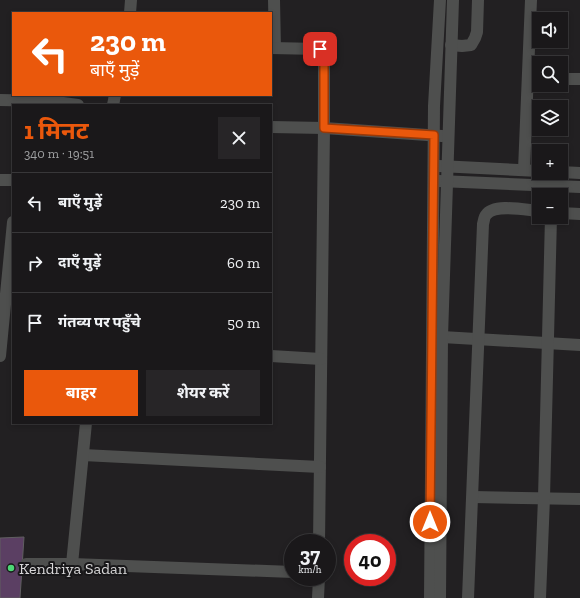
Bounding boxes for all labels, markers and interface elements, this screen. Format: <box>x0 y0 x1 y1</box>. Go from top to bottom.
map controls <box>532 12 568 224</box>
button: sound <box>532 12 568 48</box>
text: 230 m <box>90 25 166 58</box>
icon: left <box>24 28 76 80</box>
pin <box>303 32 337 66</box>
icon: arrive <box>309 38 331 60</box>
button: search <box>532 56 568 92</box>
text: बाएँ मुड़ें <box>90 59 139 81</box>
button: layers <box>532 100 568 136</box>
text: 1 मिनट <box>24 116 89 145</box>
button: close <box>218 117 260 159</box>
button: + <box>532 144 568 180</box>
text: 340 m · 19:51 <box>24 146 94 161</box>
button: − <box>532 188 568 224</box>
icon: left <box>24 192 46 214</box>
text: बाएँ मुड़ें <box>58 193 102 211</box>
text: 230 m <box>220 194 260 212</box>
icon: right <box>24 252 46 274</box>
text: दाएँ मुड़ें <box>58 253 101 271</box>
text: 60 m <box>227 254 260 272</box>
icon: arrive <box>24 312 46 334</box>
text: गंतव्य पर पहुँचे <box>58 313 141 331</box>
text: 50 m <box>227 314 260 332</box>
button: बाहर <box>24 370 138 416</box>
button: शेयर करें <box>146 370 260 416</box>
position arrow <box>409 501 451 543</box>
speed limit sign: 40 <box>344 534 396 586</box>
text: 37 <box>300 543 320 567</box>
place label: Kendriya Sadan <box>19 559 128 578</box>
marker: Kendriya Sadan <box>6 563 16 573</box>
text: km/h <box>299 564 321 576</box>

